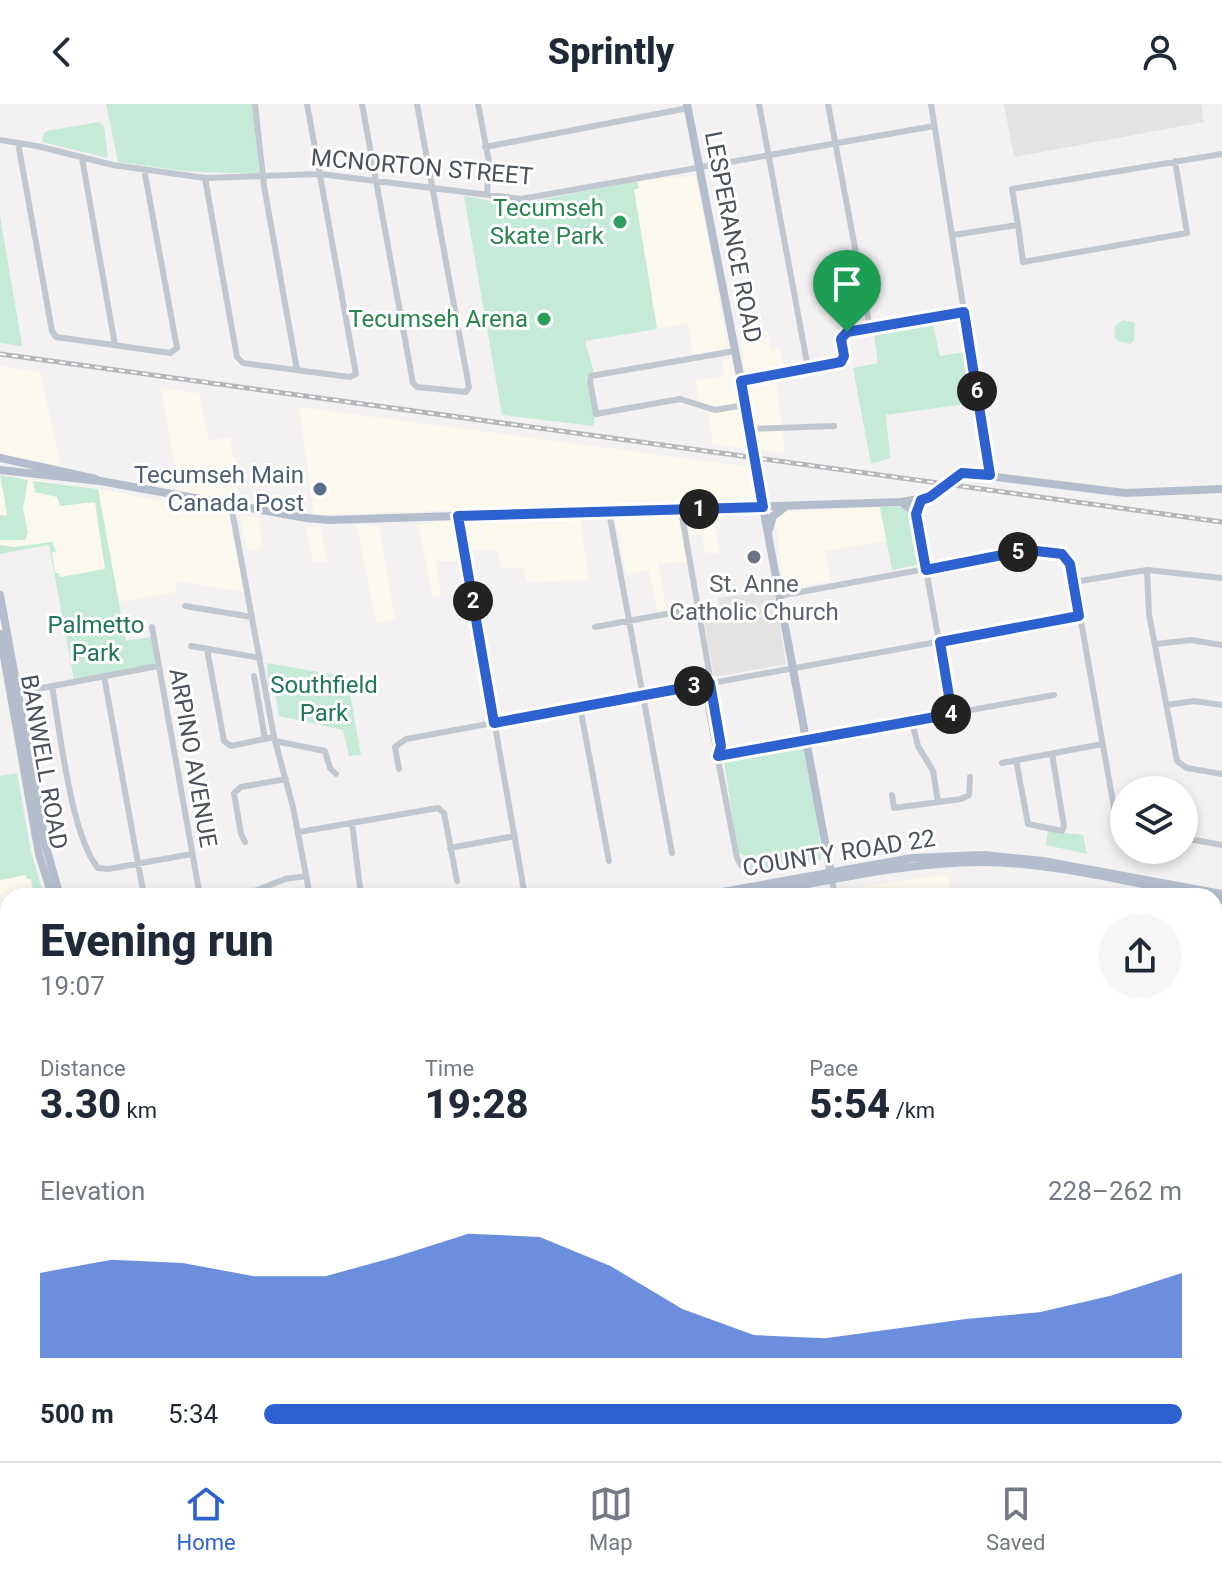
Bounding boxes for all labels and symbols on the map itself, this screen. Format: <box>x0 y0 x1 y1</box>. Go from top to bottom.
street label: LESPERANCE ROAD <box>699 129 767 345</box>
street label: MCNORTON STREET <box>310 143 534 191</box>
place label: Tecumseh Skate Park <box>490 194 605 250</box>
marker: Tecumseh Skate Park <box>611 213 629 231</box>
pin <box>813 250 881 332</box>
place label: Tecumseh Arena <box>348 305 528 333</box>
marker: Tecumseh Arena <box>535 310 553 328</box>
pin: 6 <box>957 371 997 411</box>
place label: Tecumseh Main Canada Post <box>134 461 304 517</box>
marker: Tecumseh Main Canada Post <box>311 480 329 498</box>
pin: 1 <box>679 489 719 529</box>
pin: 5 <box>998 532 1038 572</box>
marker: St. Anne Catholic Church <box>745 548 763 566</box>
place label: St. Anne Catholic Church <box>669 570 839 626</box>
pin: 2 <box>453 581 493 621</box>
park label: Palmetto Park <box>48 611 144 667</box>
street label: ARPINO AVENUE <box>163 666 223 850</box>
pin: 3 <box>674 666 714 706</box>
park label: Southfield Park <box>270 671 378 727</box>
street label: BANWELL ROAD <box>15 672 73 852</box>
pin: 4 <box>931 694 971 734</box>
street label: COUNTY ROAD 22 <box>741 824 937 882</box>

